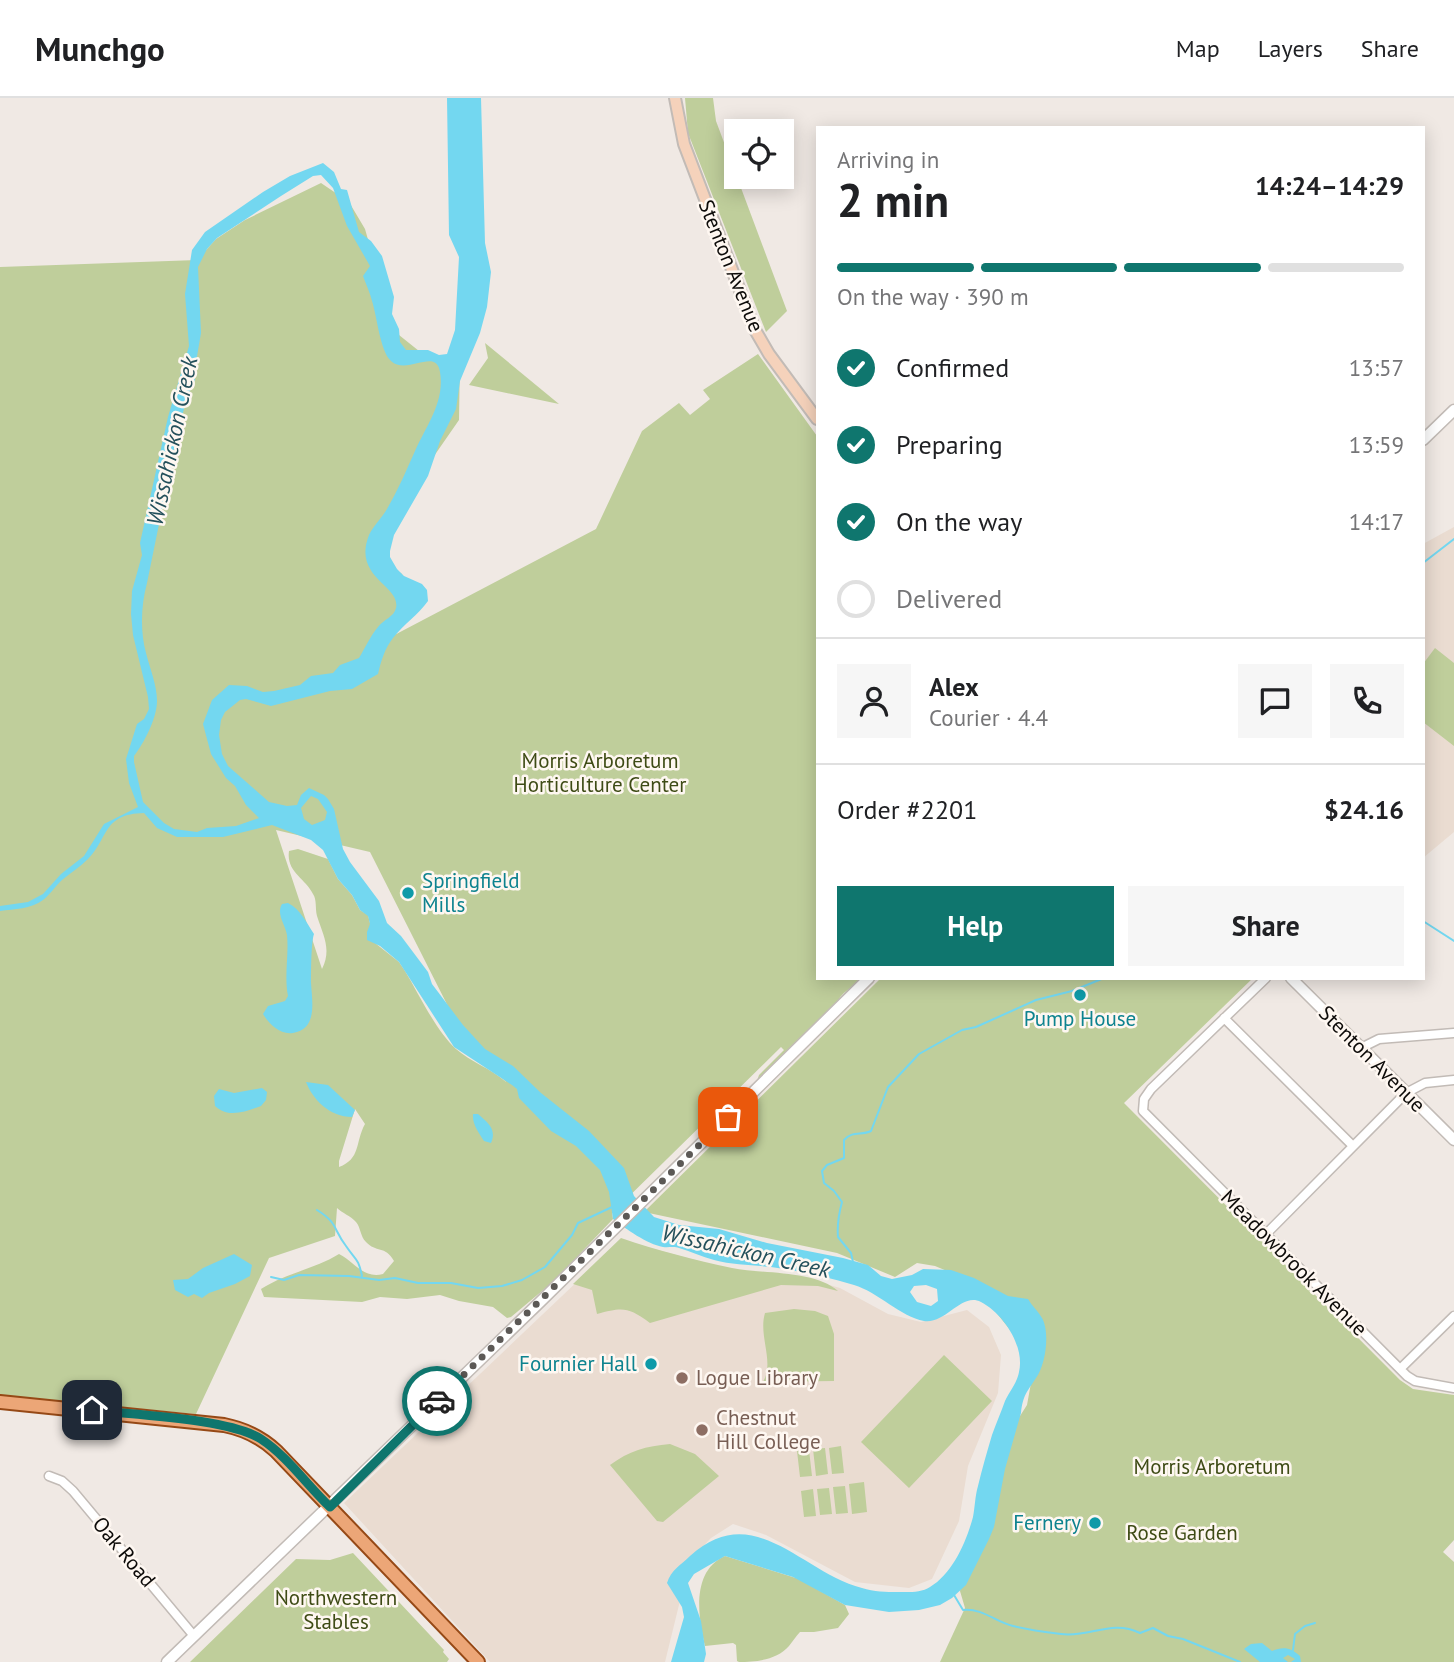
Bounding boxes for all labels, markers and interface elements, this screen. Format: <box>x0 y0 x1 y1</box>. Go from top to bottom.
text: Munchgo <box>35 27 165 70</box>
text: Map <box>1176 33 1220 64</box>
text: Layers <box>1258 33 1323 64</box>
text: Share <box>1361 33 1419 64</box>
map controls <box>724 119 794 189</box>
button: locate <box>724 119 794 189</box>
text: Arriving in <box>837 145 939 174</box>
text: 14:24–14:29 <box>1255 169 1404 202</box>
text: 2 min <box>837 170 949 230</box>
street label: Stenton Avenue <box>693 196 770 336</box>
text: On the way · 390 m <box>837 282 1029 311</box>
icon: check <box>837 349 875 387</box>
text: Confirmed <box>896 351 1009 384</box>
water label: Wissahickon Creek <box>139 352 204 528</box>
text: 13:57 <box>1349 353 1404 382</box>
icon: check <box>837 426 875 464</box>
text: Preparing <box>896 428 1003 461</box>
text: 13:59 <box>1349 430 1404 459</box>
icon: check <box>837 503 875 541</box>
text: On the way <box>896 505 1022 538</box>
text: 14:17 <box>1349 507 1404 536</box>
text: Delivered <box>896 582 1002 615</box>
button: person <box>837 664 911 738</box>
button: chat <box>1238 664 1312 738</box>
button: phone <box>1330 664 1404 738</box>
text: Alex <box>929 670 979 703</box>
text: Courier · 4.4 <box>929 703 1048 732</box>
park label: Morris Arboretum Horticulture Center <box>514 747 686 798</box>
text: Order #2201 <box>837 793 977 826</box>
text: $24.16 <box>1324 793 1404 826</box>
place label: Springfield Mills <box>422 867 519 918</box>
marker: Springfield Mills <box>400 885 416 901</box>
button: Help <box>837 886 1114 966</box>
button: Share <box>1128 886 1404 966</box>
marker: Pump House <box>1072 987 1088 1003</box>
street label: Stenton Avenue <box>1313 999 1432 1118</box>
place label: Pump House <box>1024 1005 1136 1032</box>
pin <box>698 1087 758 1147</box>
icon: bag <box>709 1098 747 1136</box>
street label: Meadowbrook Avenue <box>1215 1184 1373 1342</box>
water label: Wissahickon Creek <box>659 1217 835 1284</box>
place label: Fournier Hall <box>519 1350 637 1377</box>
marker: Fournier Hall <box>643 1356 659 1372</box>
place label: Logue Library <box>696 1364 818 1391</box>
courier <box>402 1366 472 1436</box>
marker: Logue Library <box>674 1370 690 1386</box>
pin <box>62 1380 122 1440</box>
icon: car <box>418 1382 456 1420</box>
icon: home <box>73 1391 111 1429</box>
place label: Chestnut Hill College <box>716 1404 821 1455</box>
marker: Chestnut Hill College <box>694 1422 710 1438</box>
park label: Morris Arboretum <box>1134 1453 1290 1480</box>
place label: Fernery <box>1013 1509 1081 1536</box>
street label: Oak Road <box>87 1511 162 1593</box>
marker: Fernery <box>1087 1515 1103 1531</box>
park label: Rose Garden <box>1126 1519 1238 1546</box>
park label: Northwestern Stables <box>275 1584 397 1635</box>

